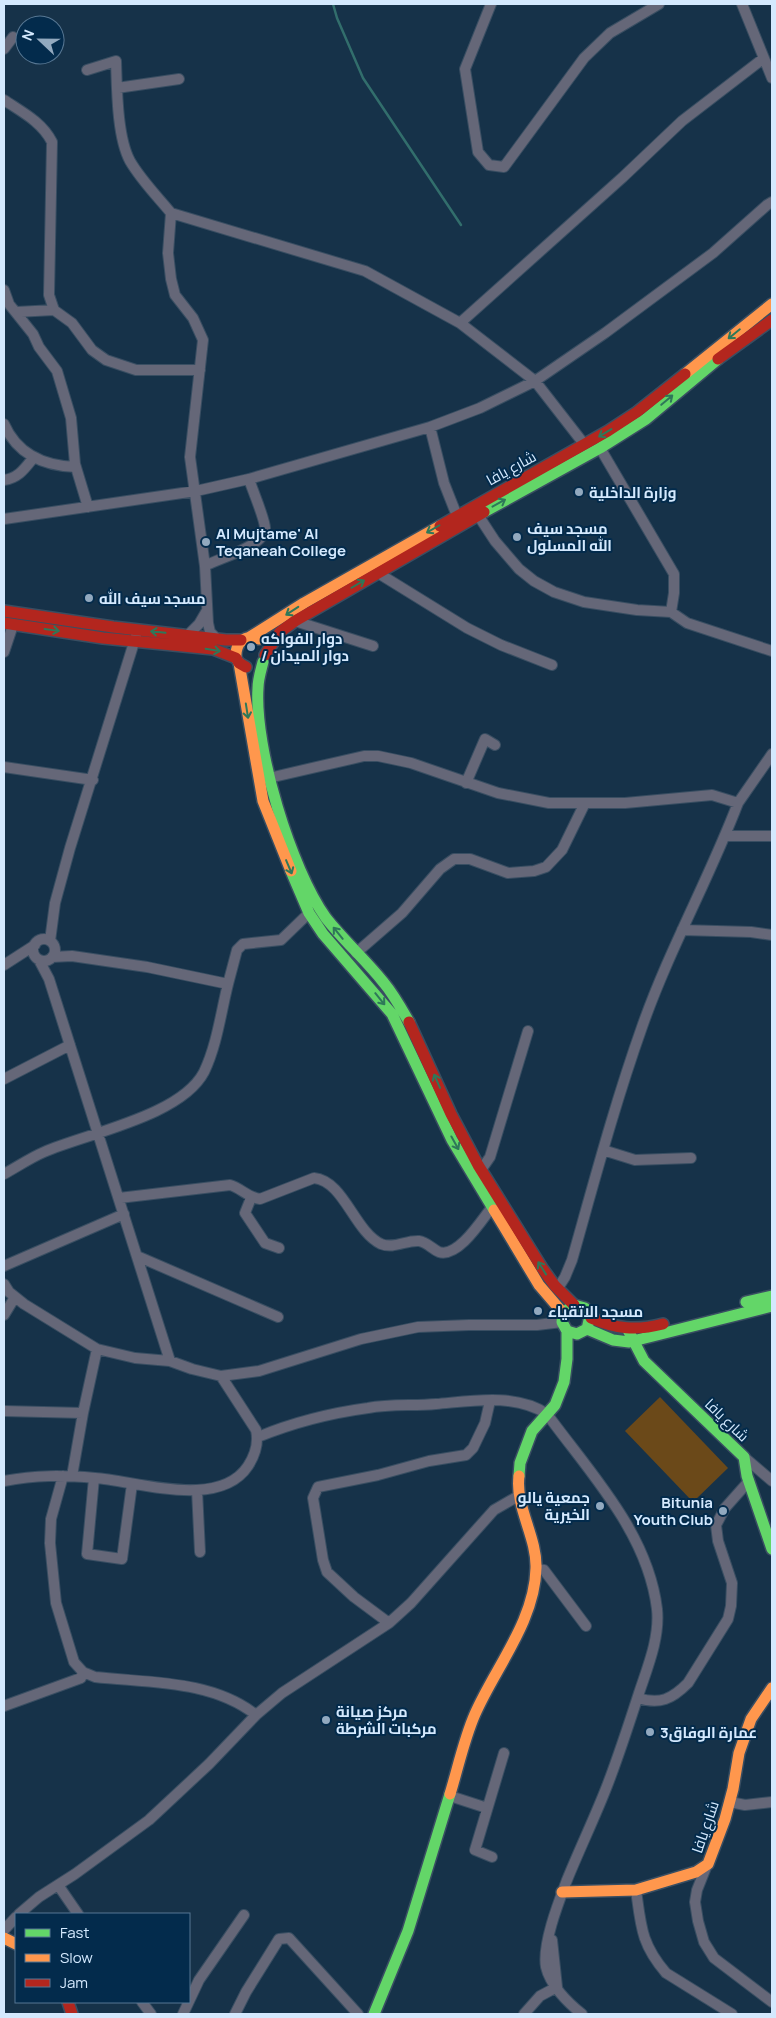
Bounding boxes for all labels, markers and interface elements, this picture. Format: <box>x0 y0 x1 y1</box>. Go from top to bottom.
north arrow <box>15 15 65 65</box>
text: N <box>17 27 38 43</box>
one-way arrow <box>728 329 741 340</box>
one-way arrow <box>661 395 674 406</box>
one-way arrow <box>598 428 612 438</box>
street label: شارع يافا <box>482 446 540 491</box>
place label: وزارة الداخلية <box>589 482 676 503</box>
marker: وزارة الداخلية <box>573 486 585 498</box>
one-way arrow <box>492 498 507 508</box>
place label: مسجد سيف الله المسلول <box>527 518 612 556</box>
place label: Al Mujtame' Al Teqaneah College <box>216 523 346 561</box>
one-way arrow <box>426 525 440 535</box>
marker: مسجد سيف الله المسلول <box>511 531 523 543</box>
marker: Al Mujtame' Al Teqaneah College <box>200 536 212 548</box>
one-way arrow <box>351 579 365 589</box>
place label: مسجد سيف الله <box>99 588 206 609</box>
marker: مسجد سيف الله <box>83 592 95 604</box>
one-way arrow <box>285 605 299 616</box>
one-way arrow <box>44 626 60 636</box>
one-way arrow <box>150 627 166 637</box>
place label: دوار الفواكه / دوار الميدان <box>261 628 349 666</box>
marker: دوار الفواكه / دوار الميدان <box>245 641 257 653</box>
one-way arrow <box>205 646 221 656</box>
one-way arrow <box>242 702 252 718</box>
one-way arrow <box>284 859 294 874</box>
one-way arrow <box>333 927 344 940</box>
one-way arrow <box>375 992 386 1005</box>
one-way arrow <box>431 1074 441 1089</box>
one-way arrow <box>450 1136 460 1150</box>
one-way arrow <box>537 1262 547 1276</box>
place label: مسجد الاتقياء <box>548 1301 643 1322</box>
marker: مسجد الاتقياء <box>532 1305 544 1317</box>
street label: شارع يافا <box>700 1394 754 1447</box>
place label: جمعية يالو الخيرية <box>518 1487 590 1525</box>
place label: Bitunia Youth Club <box>634 1492 713 1530</box>
marker: جمعية يالو الخيرية <box>594 1500 606 1512</box>
marker: Bitunia Youth Club <box>717 1505 729 1517</box>
place label: مركز صيانة مركبات الشرطة <box>336 1701 437 1739</box>
marker: مركز صيانة مركبات الشرطة <box>320 1714 332 1726</box>
place label: عمارة الوفاق3 <box>660 1722 757 1743</box>
marker: عمارة الوفاق3 <box>644 1726 656 1738</box>
street label: شارع يافا <box>686 1798 725 1856</box>
legend <box>15 1913 190 2003</box>
text: Fast <box>60 1922 89 1943</box>
text: Slow <box>60 1947 93 1968</box>
text: Jam <box>60 1972 88 1993</box>

